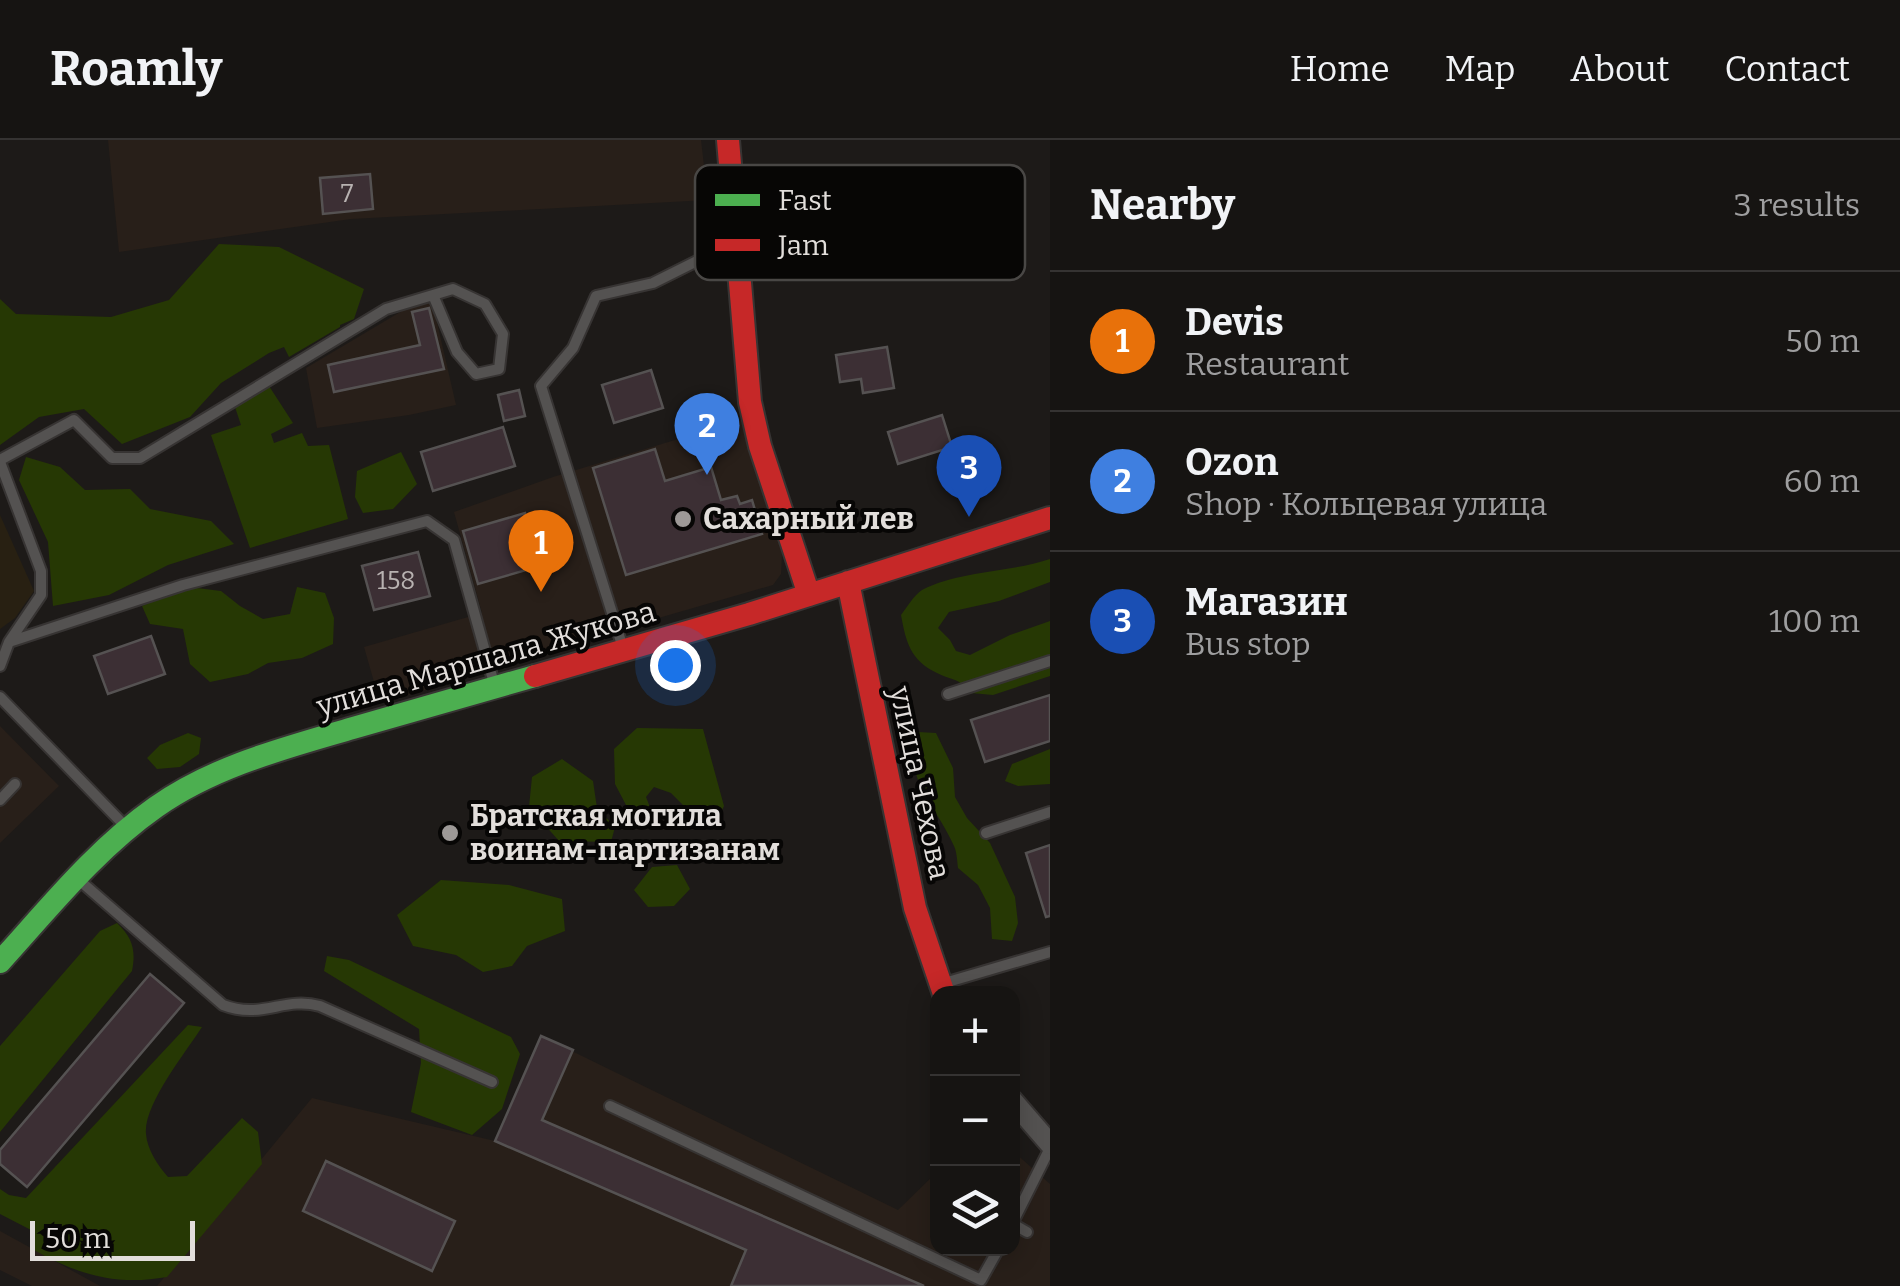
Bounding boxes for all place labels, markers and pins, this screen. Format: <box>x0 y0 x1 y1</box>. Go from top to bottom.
pin: 2 <box>674 392 740 475</box>
pin: 3 <box>936 434 1002 517</box>
place label: Сахарный лев <box>703 501 914 537</box>
marker: Сахарный лев <box>672 508 694 530</box>
pin: 1 <box>508 510 574 592</box>
place label: Братская могила воинам-партизанам <box>470 798 780 868</box>
marker: Братская могила воинам-партизанам <box>439 822 461 844</box>

